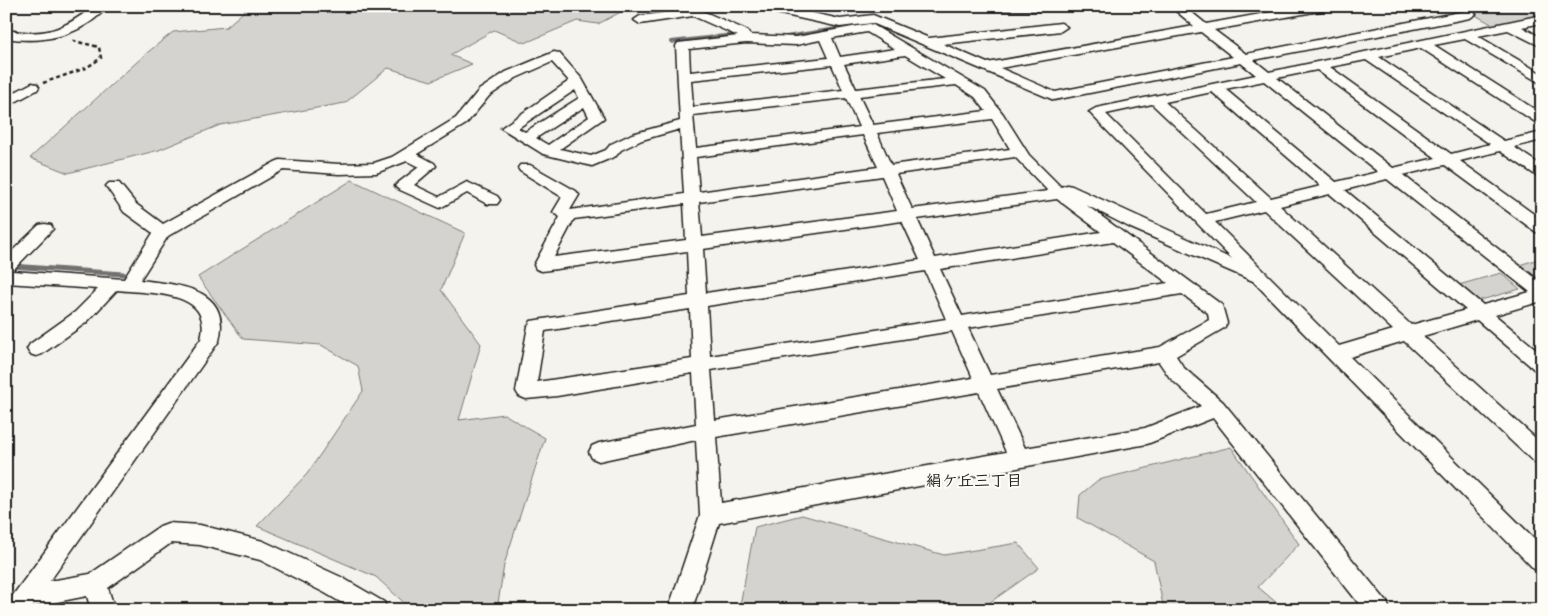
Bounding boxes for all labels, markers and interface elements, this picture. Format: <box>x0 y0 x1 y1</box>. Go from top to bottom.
district label: 絹ケ丘三丁目 <box>926 469 1022 490</box>

